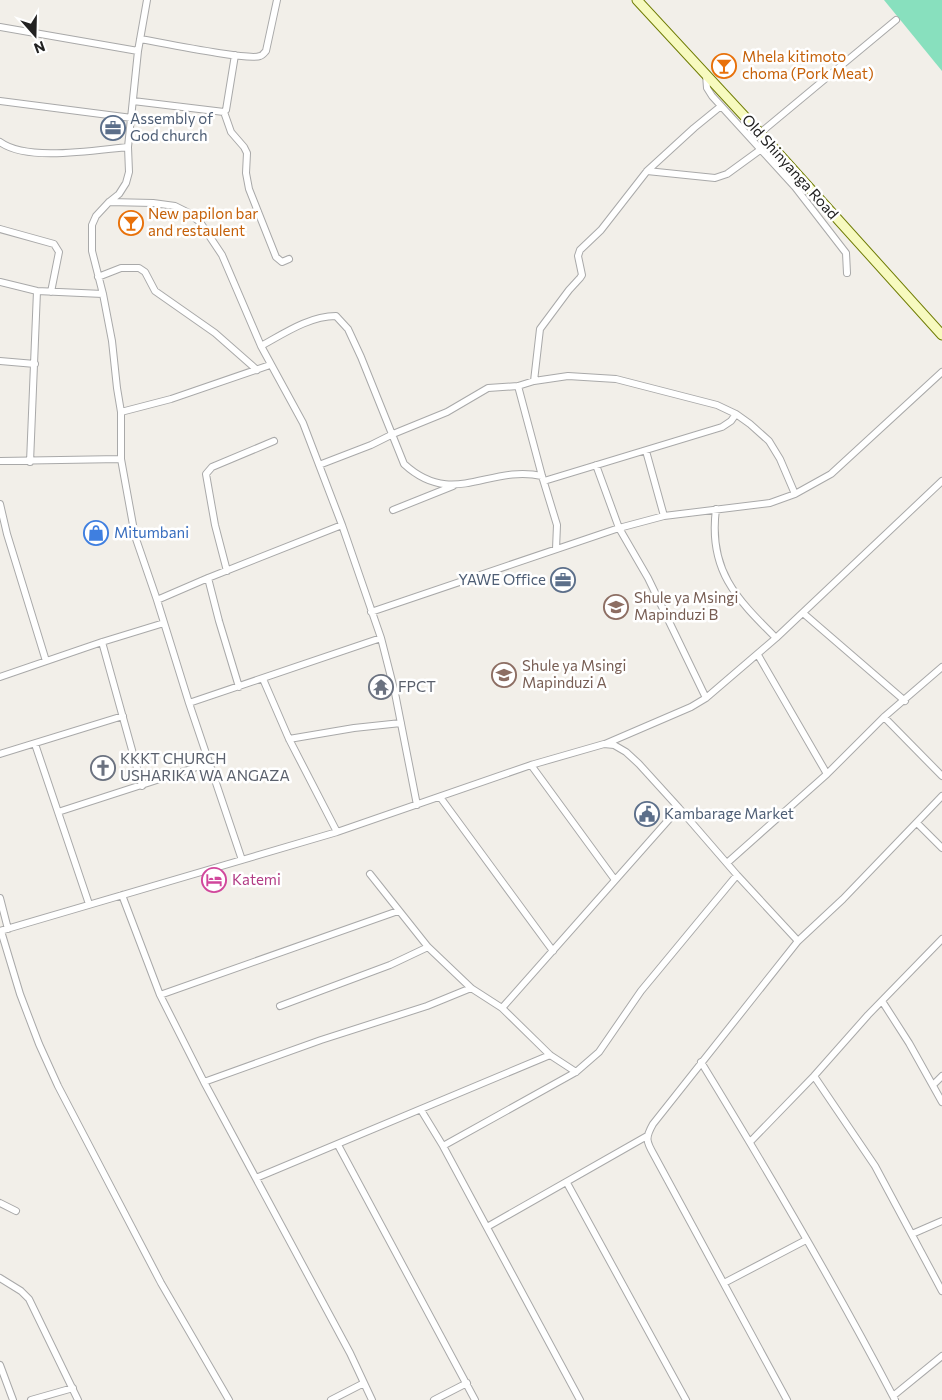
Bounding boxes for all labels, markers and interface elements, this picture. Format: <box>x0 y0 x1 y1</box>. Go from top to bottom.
north arrow <box>10 10 60 60</box>
text: N <box>32 38 47 57</box>
place label: Mhela kitimoto choma (Pork Meat) <box>742 47 874 82</box>
bar icon: Mhela kitimoto choma (Pork Meat) <box>711 53 737 79</box>
place label: Assembly of God church <box>130 109 213 144</box>
street label: Old Shinyanga Road <box>739 110 843 223</box>
office icon: Assembly of God church <box>100 115 126 141</box>
place label: New papilon bar and restaulent <box>148 204 258 239</box>
bar icon: New papilon bar and restaulent <box>118 210 144 236</box>
shop icon: Mitumbani <box>83 520 109 546</box>
place label: Mitumbani <box>114 523 189 541</box>
office icon: YAWE Office <box>550 567 576 593</box>
place label: YAWE Office <box>458 570 546 588</box>
place label: Shule ya Msingi Mapinduzi B <box>634 588 738 623</box>
school or university icon: Shule ya Msingi Mapinduzi B <box>603 594 629 620</box>
place label: Shule ya Msingi Mapinduzi A <box>522 656 626 691</box>
school or university icon: Shule ya Msingi Mapinduzi A <box>491 662 517 688</box>
temple icon: FPCT <box>368 674 394 700</box>
place label: FPCT <box>398 677 436 695</box>
place label: KKKT CHURCH USHARIKA WA ANGAZA <box>120 749 290 784</box>
church icon: KKKT CHURCH USHARIKA WA ANGAZA <box>90 755 116 781</box>
public building icon: Kambarage Market <box>634 801 660 827</box>
place label: Kambarage Market <box>664 804 794 822</box>
hotel icon: Katemi <box>201 867 227 893</box>
place label: Katemi <box>232 870 281 888</box>

